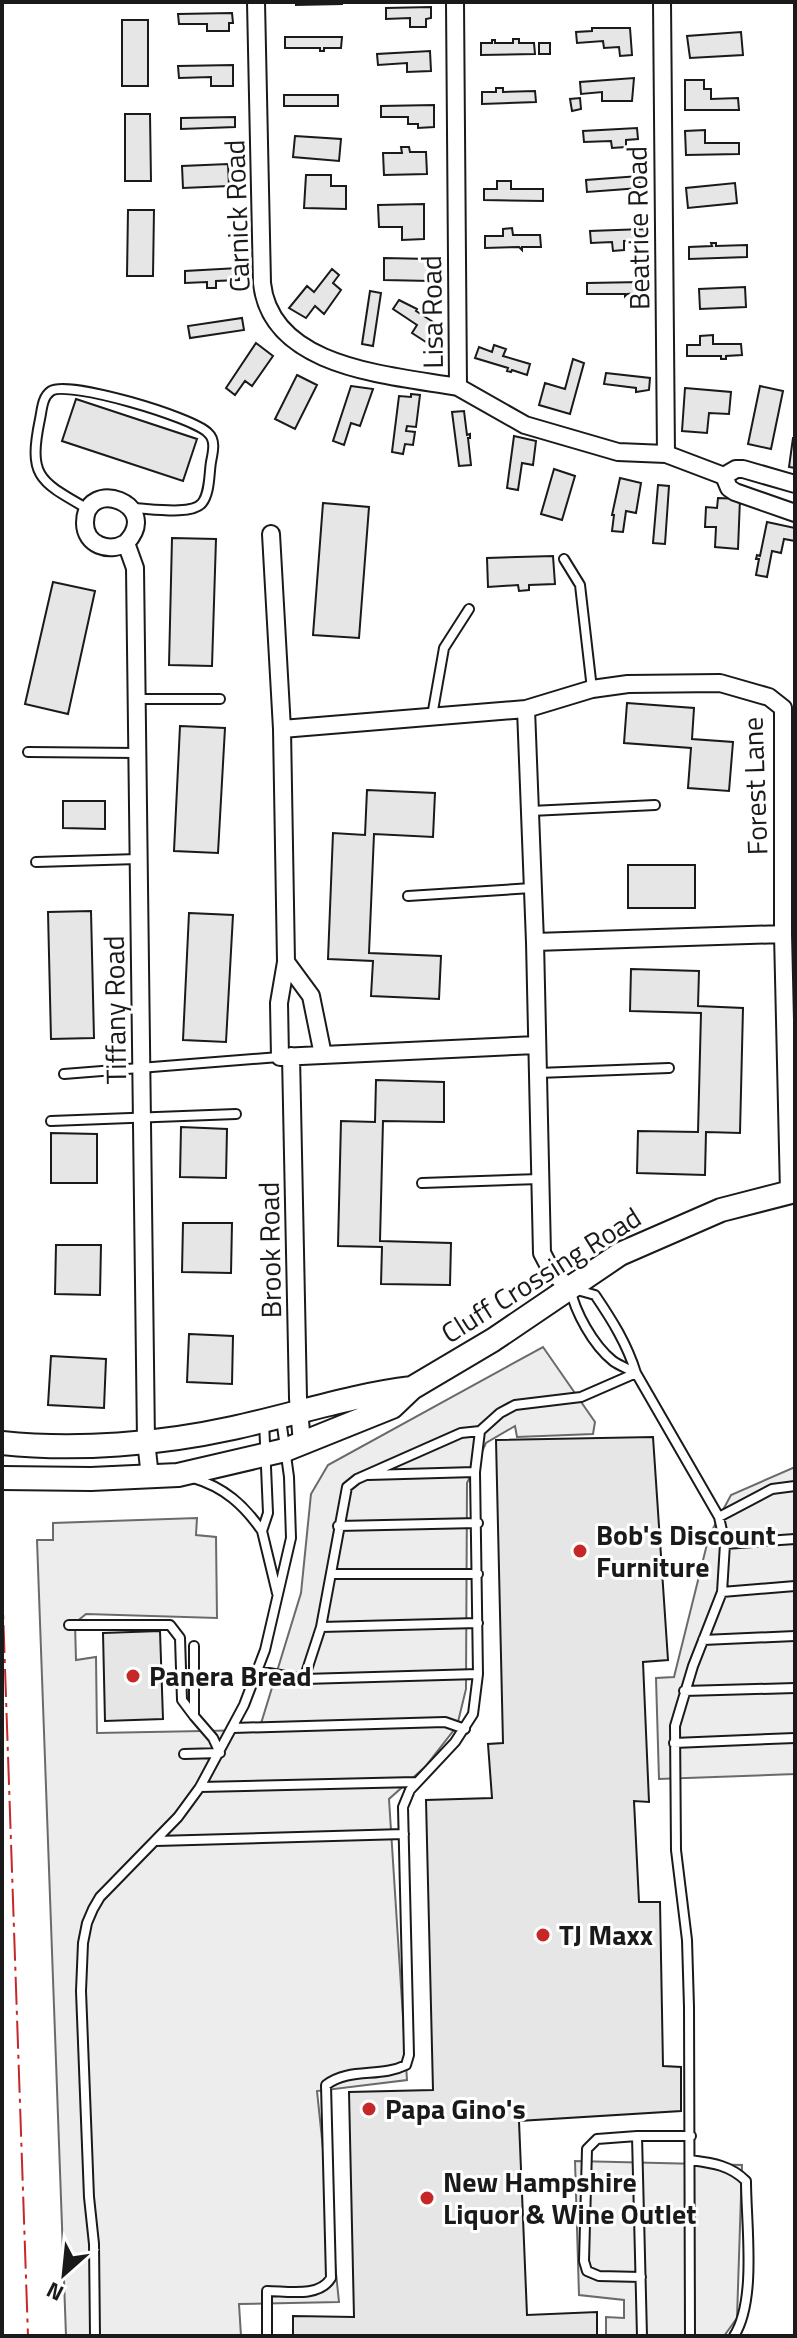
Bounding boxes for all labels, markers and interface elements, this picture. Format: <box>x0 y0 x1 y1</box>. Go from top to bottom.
street label: Carnick Road <box>212 139 261 293</box>
street label: Beatrice Road <box>615 146 660 310</box>
street label: Lisa Road <box>409 255 454 369</box>
street label: Forest Lane <box>731 716 778 856</box>
street label: Tiffany Road <box>92 935 137 1085</box>
street label: Brook Road <box>247 1181 292 1319</box>
street label: Cluff Crossing Road <box>432 1196 649 1353</box>
place label: Bob's Discount Furniture <box>596 1513 776 1588</box>
marker: Bob's Discount Furniture <box>571 1542 589 1560</box>
place label: Panera Bread <box>149 1654 312 1697</box>
marker: Panera Bread <box>124 1667 142 1685</box>
place label: TJ Maxx <box>559 1913 653 1956</box>
marker: TJ Maxx <box>534 1926 552 1944</box>
place label: Papa Gino's <box>385 2087 526 2130</box>
marker: Papa Gino's <box>360 2100 378 2118</box>
place label: New Hampshire Liquor & Wine Outlet <box>443 2160 697 2235</box>
marker: New Hampshire Liquor & Wine Outlet <box>418 2189 436 2207</box>
north arrow <box>24 2234 104 2314</box>
text: N <box>40 2273 69 2310</box>

